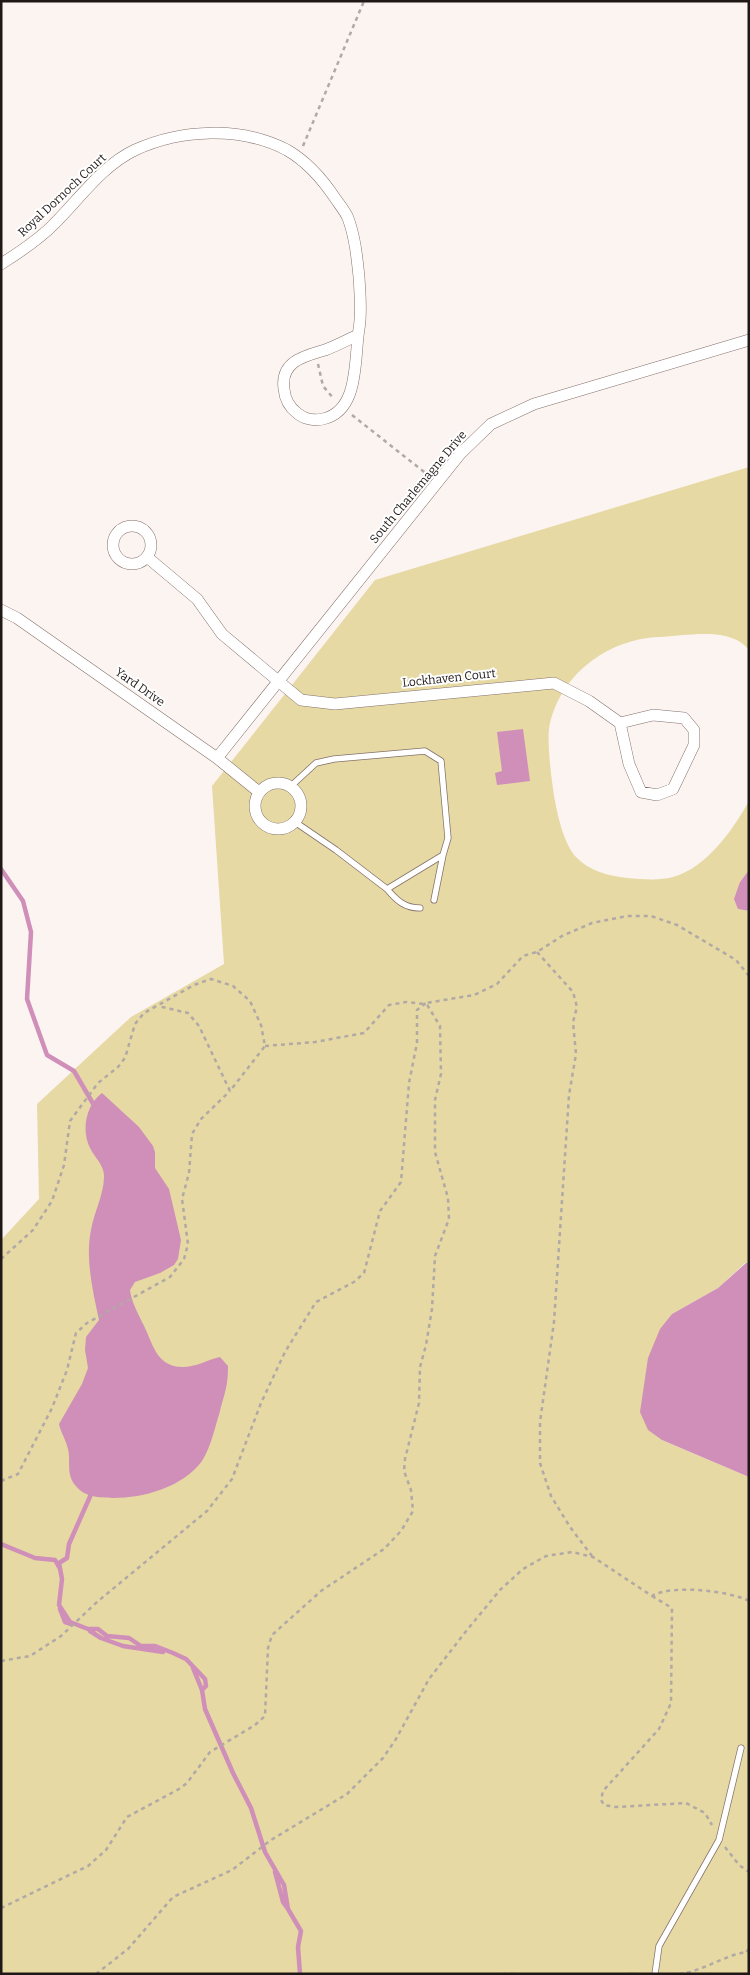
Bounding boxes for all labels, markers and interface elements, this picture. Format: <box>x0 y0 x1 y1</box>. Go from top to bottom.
street label: Royal Dornoch Court <box>15 150 109 239</box>
street label: South Charlemagne Drive <box>367 428 469 546</box>
street label: Yard Drive <box>113 665 167 709</box>
street label: Lockhaven Court <box>402 666 497 690</box>

